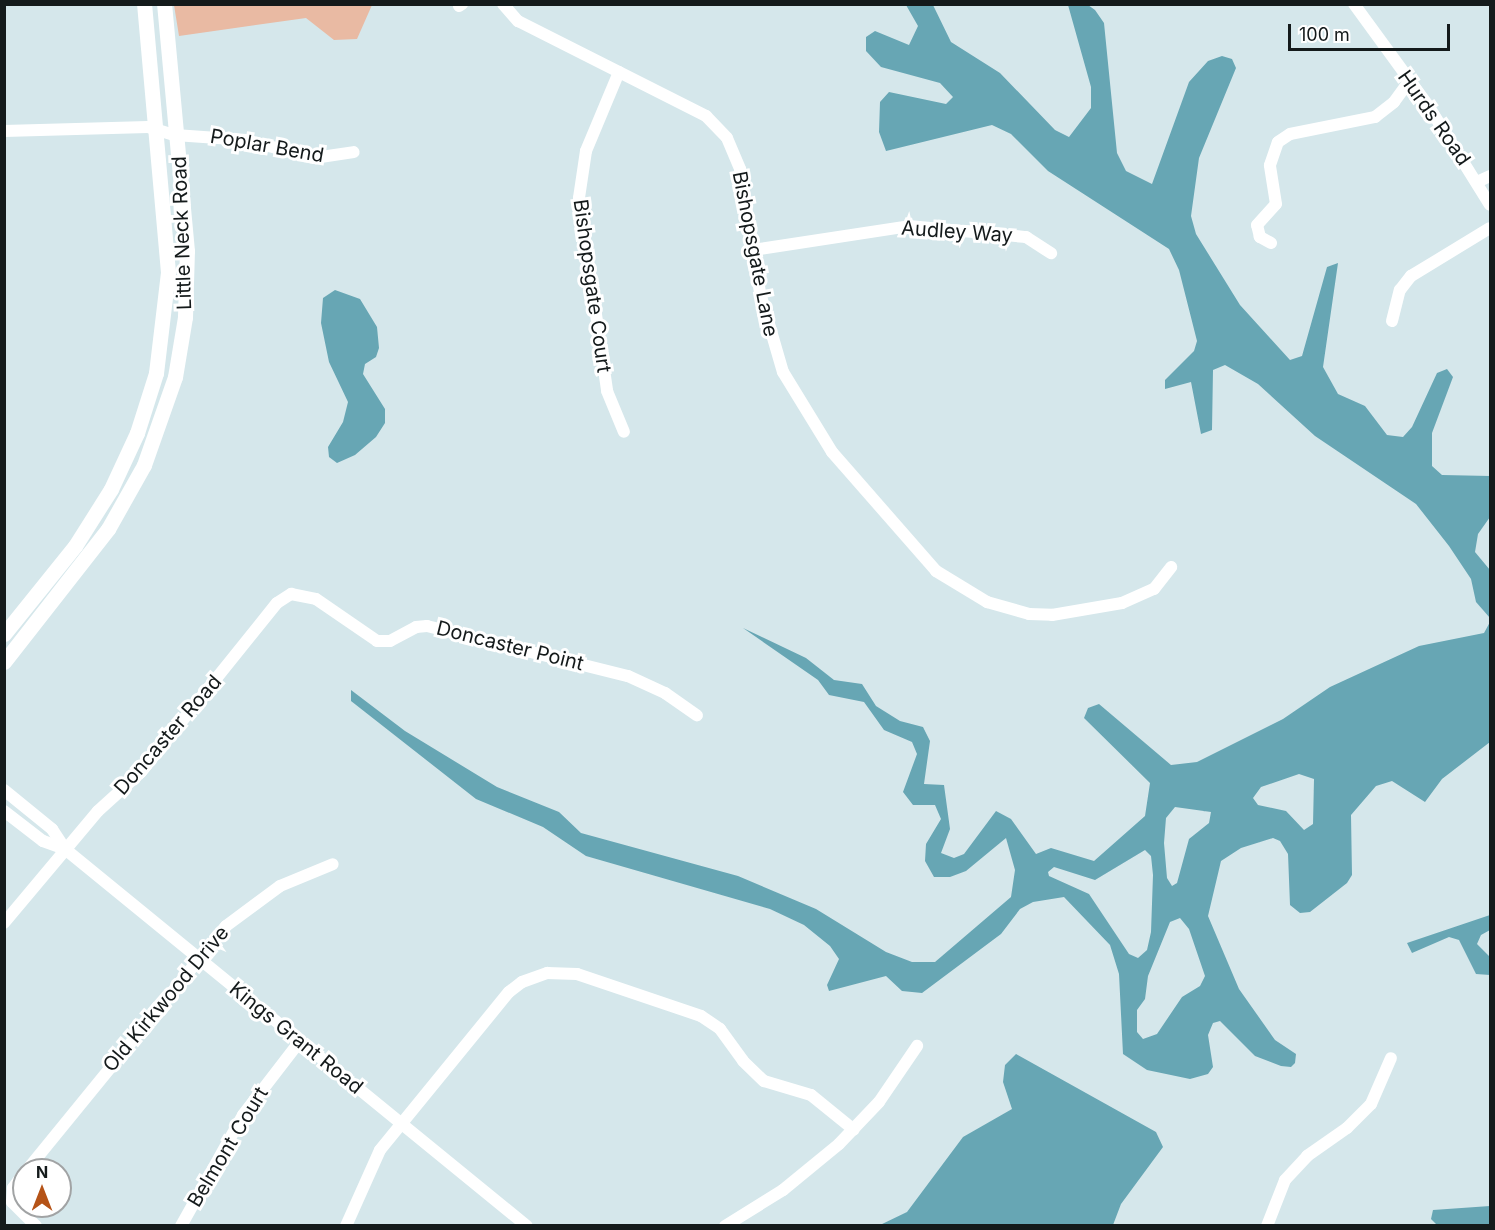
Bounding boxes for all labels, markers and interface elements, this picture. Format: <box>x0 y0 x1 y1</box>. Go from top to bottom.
scale bar <box>1291 12 1453 50</box>
text: 100 m <box>1299 24 1350 45</box>
street label: Hurds Road <box>1392 66 1476 170</box>
street label: Poplar Bend <box>208 124 326 168</box>
street label: Little Neck Road <box>167 156 197 310</box>
street label: Bishopsgate Lane <box>727 169 783 339</box>
street label: Bishopsgate Court <box>568 198 616 374</box>
street label: Audley Way <box>900 216 1014 248</box>
street label: Doncaster Point <box>434 616 586 676</box>
street label: Doncaster Road <box>109 670 227 800</box>
street label: Old Kirkwood Drive <box>98 921 234 1077</box>
street label: Kings Grant Road <box>224 977 368 1099</box>
street label: Belmont Court <box>183 1083 273 1211</box>
north arrow <box>12 1158 72 1218</box>
text: N <box>36 1162 48 1182</box>

